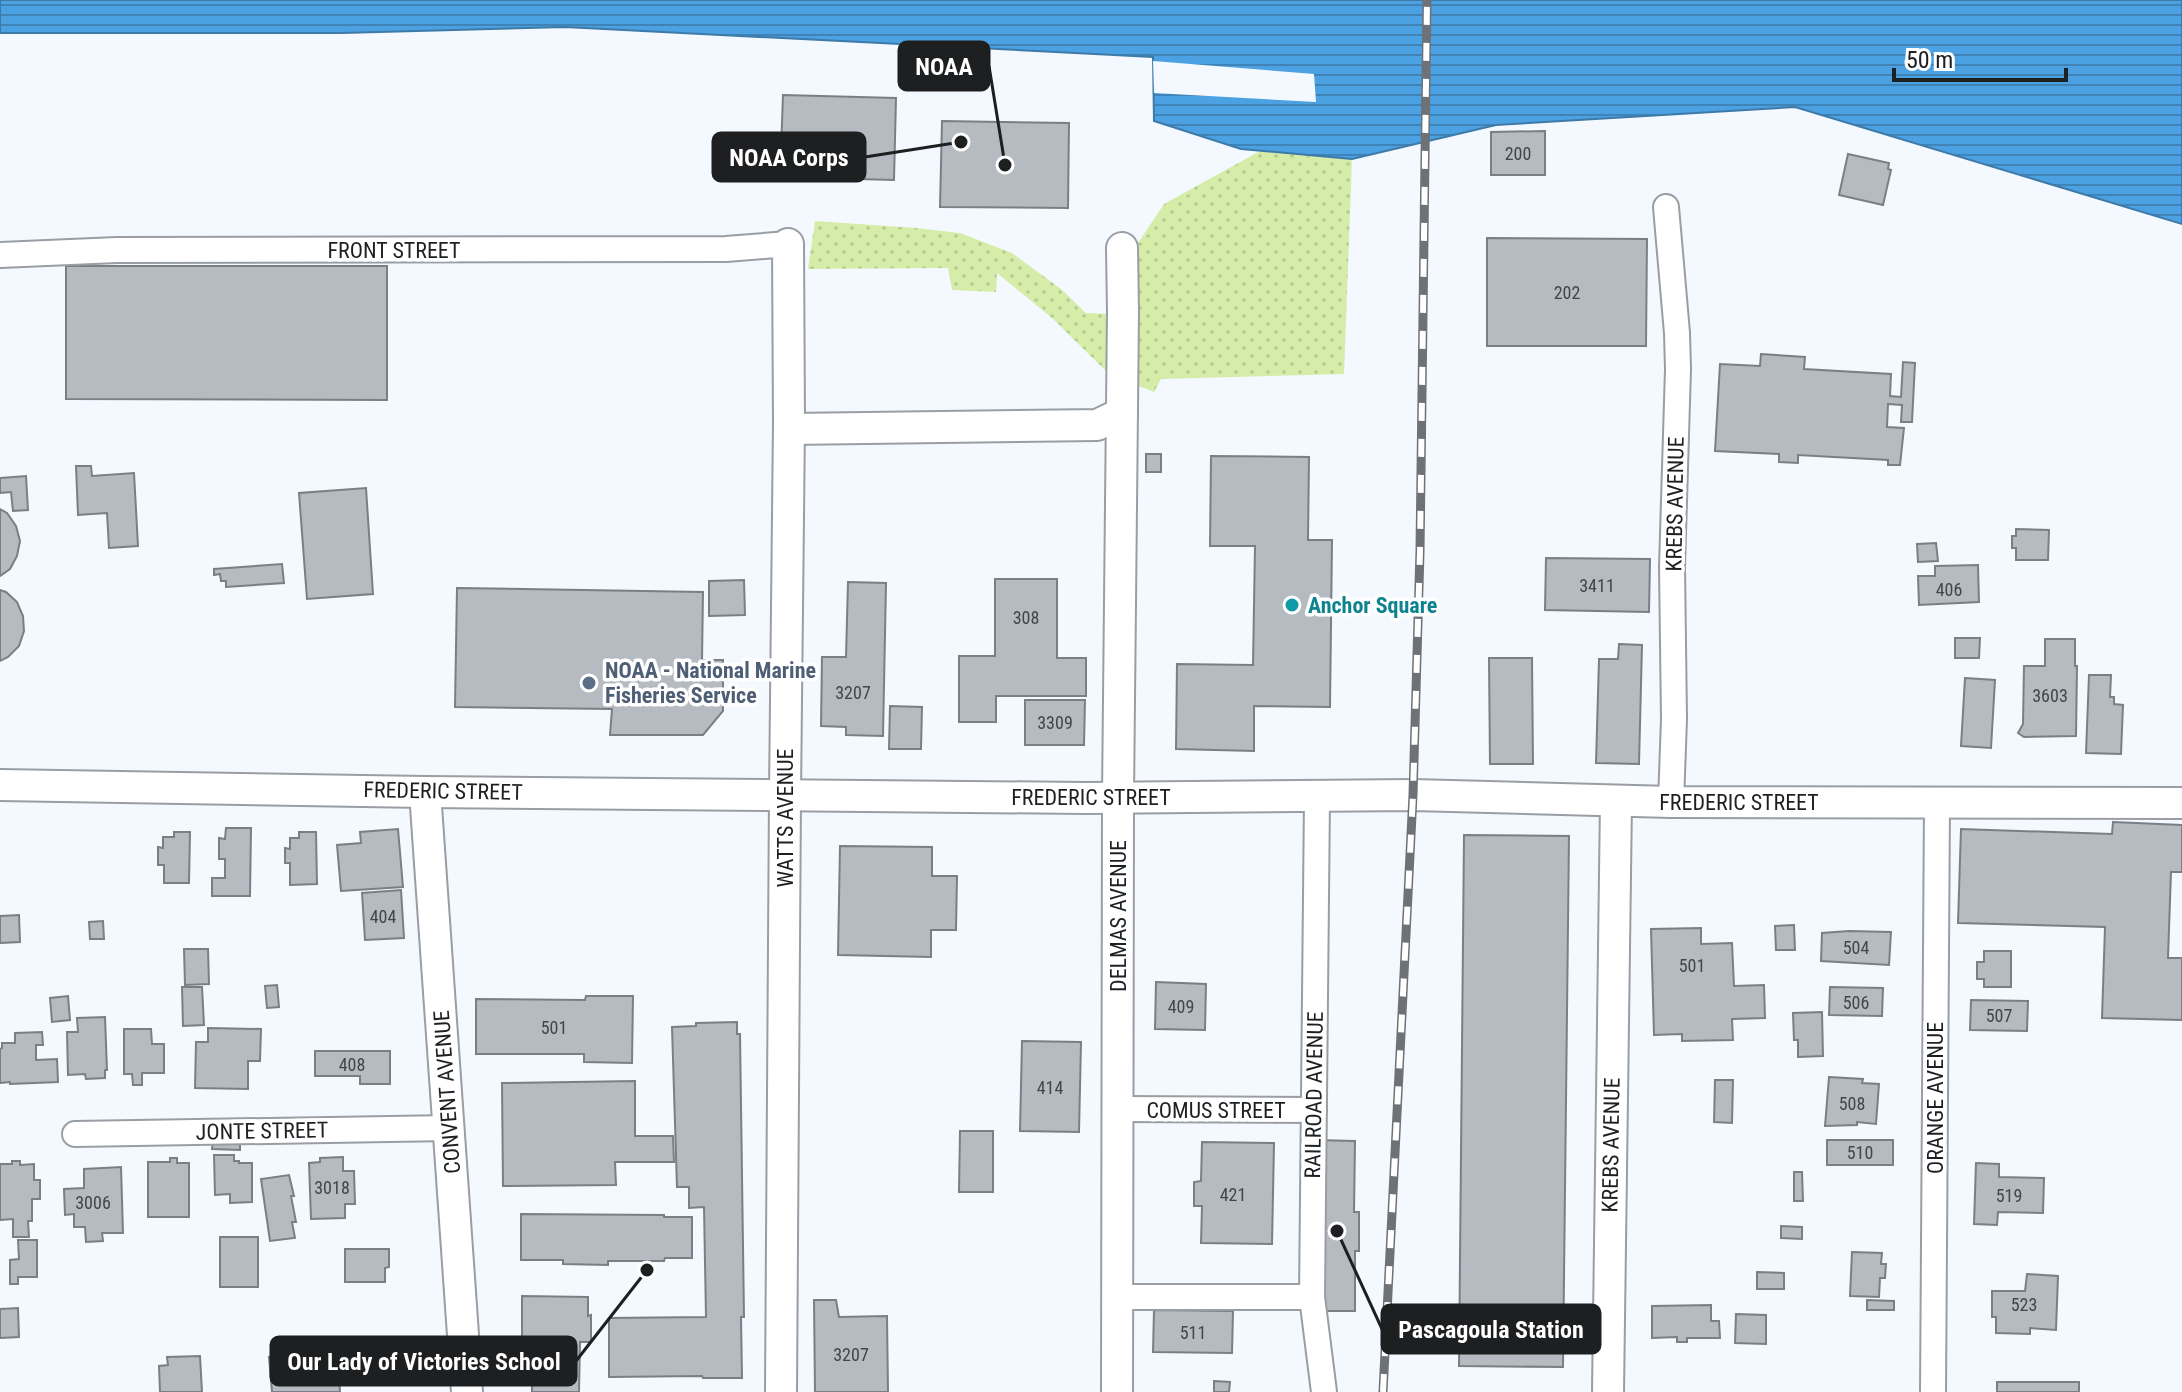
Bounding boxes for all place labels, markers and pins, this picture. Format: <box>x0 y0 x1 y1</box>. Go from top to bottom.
callout: NOAA <box>899 42 989 90</box>
callout: NOAA Corps <box>713 133 865 181</box>
place label: Anchor Square <box>1308 593 1437 618</box>
marker: Anchor Square <box>1283 596 1301 614</box>
place label: NOAA - National Marine Fisheries Service <box>605 658 816 708</box>
marker: NOAA - National Marine Fisheries Service <box>580 674 598 692</box>
callout: Pascagoula Station <box>1382 1305 1600 1353</box>
callout: Our Lady of Victories School <box>271 1337 576 1385</box>

